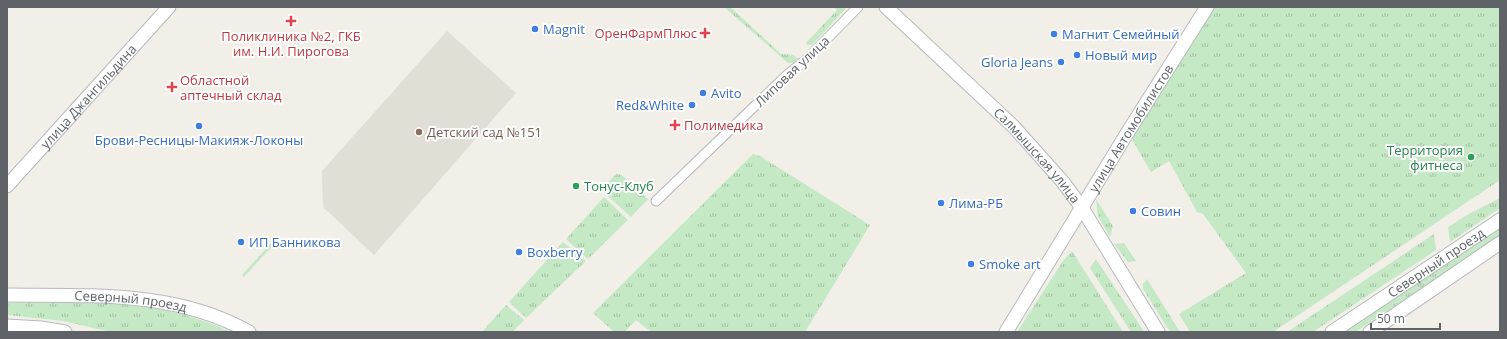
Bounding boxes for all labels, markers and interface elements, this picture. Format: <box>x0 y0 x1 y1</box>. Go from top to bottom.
marker: Поликлиника №2, ГКБ им. Н.И. Пирогова <box>285 15 297 27</box>
place label: Magnit <box>543 20 585 38</box>
marker: Magnit <box>530 24 540 34</box>
place label: ОренФармПлюс <box>594 24 697 42</box>
place label: Магнит Семейный <box>1062 25 1180 43</box>
place label: Поликлиника №2, ГКБ им. Н.И. Пирогова <box>221 27 361 60</box>
marker: ОренФармПлюс <box>700 28 710 38</box>
marker: Магнит Семейный <box>1049 29 1059 39</box>
street label: Липовая улица <box>751 32 833 110</box>
street label: улица Джангильдина <box>36 40 140 152</box>
place label: Новый мир <box>1085 46 1157 64</box>
marker: Новый мир <box>1072 50 1082 60</box>
place label: Gloria Jeans <box>981 53 1053 71</box>
marker: Gloria Jeans <box>1056 57 1066 67</box>
street label: улица Автомобилистов <box>1084 61 1177 196</box>
place label: Областной аптечный склад <box>180 71 282 104</box>
marker: Областной аптечный склад <box>167 82 177 92</box>
place label: Avito <box>711 84 742 102</box>
marker: Avito <box>698 88 708 98</box>
place label: Red&White <box>616 96 684 114</box>
marker: Red&White <box>687 100 697 110</box>
street label: Салмышская улица <box>990 104 1084 207</box>
place label: Полимедика <box>684 116 764 134</box>
marker: Полимедика <box>669 119 681 131</box>
marker: Брови-Ресницы-Макияж-Локоны <box>194 121 204 131</box>
place label: Детский сад №151 <box>427 123 542 141</box>
marker: Детский сад №151 <box>414 127 424 137</box>
place label: Брови-Ресницы-Макияж-Локоны <box>95 131 303 149</box>
place label: Территория фитнеса <box>1387 141 1463 174</box>
marker: Территория фитнеса <box>1466 152 1476 162</box>
place label: Тонус-Клуб <box>584 177 654 195</box>
marker: Тонус-Клуб <box>571 181 581 191</box>
place label: Лима-РБ <box>949 194 1003 212</box>
marker: Лима-РБ <box>936 198 946 208</box>
place label: Совин <box>1141 202 1181 220</box>
marker: Совин <box>1128 206 1138 216</box>
street label: Северный проезд <box>1384 224 1488 302</box>
place label: ИП Банникова <box>249 233 341 251</box>
marker: ИП Банникова <box>236 237 246 247</box>
place label: Boxberry <box>527 243 583 261</box>
marker: Boxberry <box>514 247 524 257</box>
place label: Smoke art <box>979 255 1041 273</box>
marker: Smoke art <box>966 259 976 269</box>
street label: Северный проезд <box>74 286 189 316</box>
scale bar <box>1371 305 1440 331</box>
text: 50 m <box>1377 310 1405 327</box>

